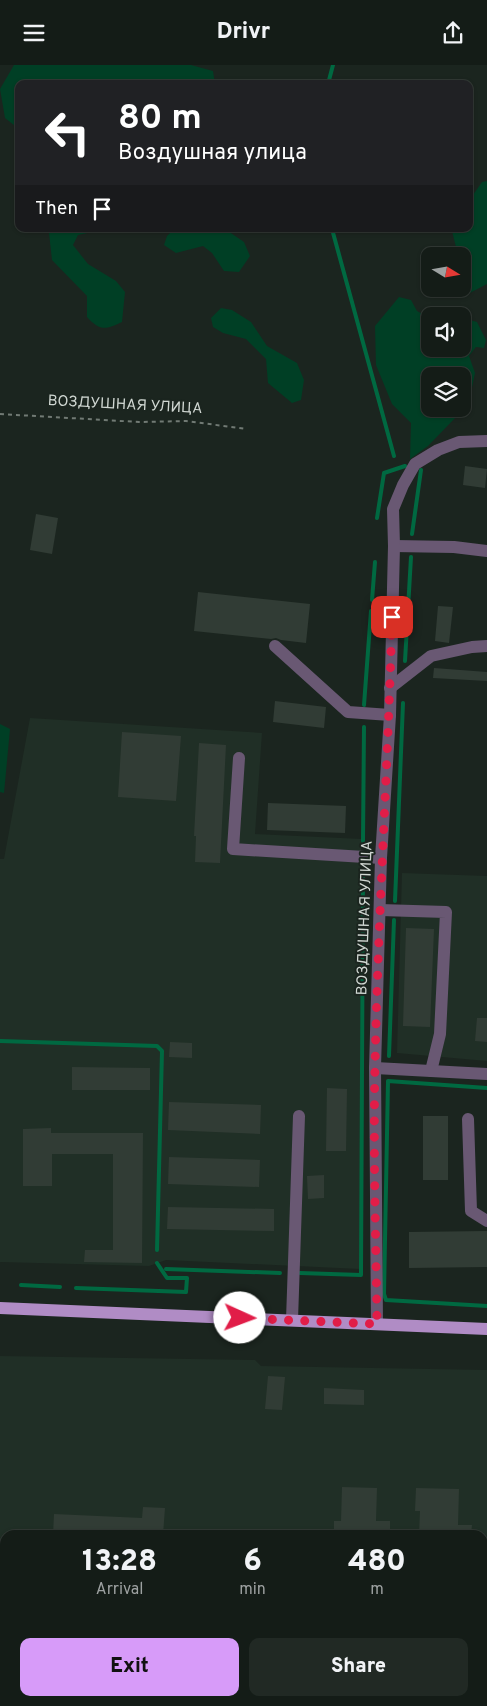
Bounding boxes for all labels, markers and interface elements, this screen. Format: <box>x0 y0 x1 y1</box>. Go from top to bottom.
icon: menu <box>20 19 48 47</box>
text: Drivr <box>217 19 270 46</box>
icon: share <box>439 19 467 47</box>
text: 80 m <box>118 97 202 141</box>
icon: left <box>35 100 100 165</box>
text: Воздушная улица <box>118 140 307 167</box>
icon: arrive <box>88 195 116 223</box>
text: Then <box>35 197 78 221</box>
north arrow <box>421 247 471 297</box>
map controls <box>421 247 471 417</box>
button: sound <box>421 307 471 357</box>
button: layers <box>421 367 471 417</box>
street label: ВОЗДУШНАЯ УЛИЦА <box>47 392 203 419</box>
pin <box>371 596 413 638</box>
icon: arrive <box>378 603 406 631</box>
street label: ВОЗДУШНАЯ УЛИЦА <box>353 840 378 996</box>
position arrow <box>213 1291 265 1343</box>
text: 13:28 <box>82 1544 157 1581</box>
text: 6 <box>243 1544 262 1581</box>
text: 480 <box>348 1544 406 1581</box>
text: Arrival <box>96 1580 143 1600</box>
text: min <box>239 1580 266 1600</box>
text: m <box>370 1580 384 1600</box>
button: Exit <box>20 1638 239 1696</box>
button: Share <box>249 1638 468 1696</box>

